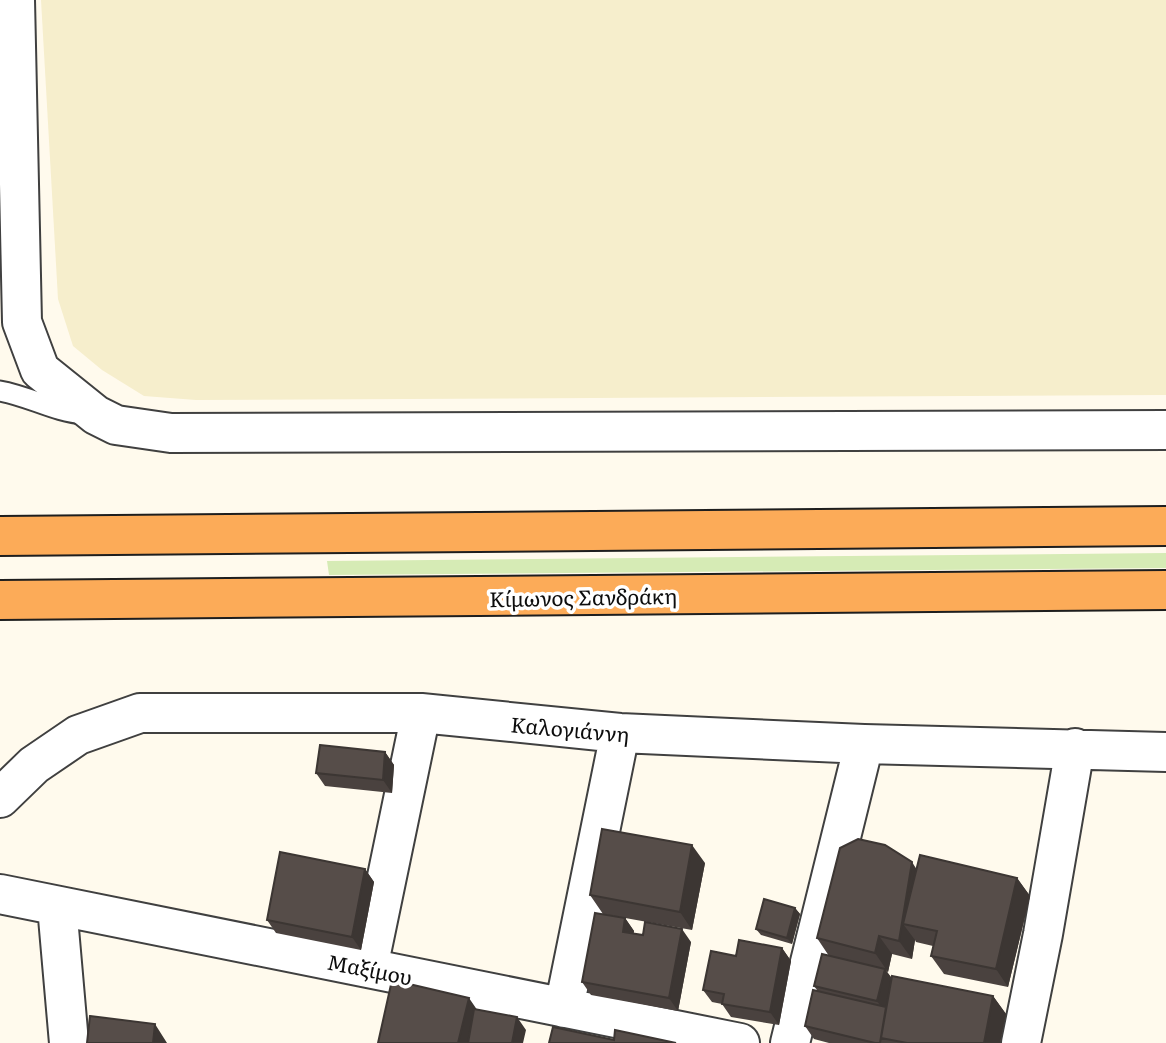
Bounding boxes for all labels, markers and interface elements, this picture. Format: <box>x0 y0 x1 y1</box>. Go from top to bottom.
street label: Κίμωνος Σανδράκη <box>489 579 677 613</box>
street label: Καλογιάννη <box>509 707 631 749</box>
street label: Μαξίμου <box>325 945 415 991</box>

